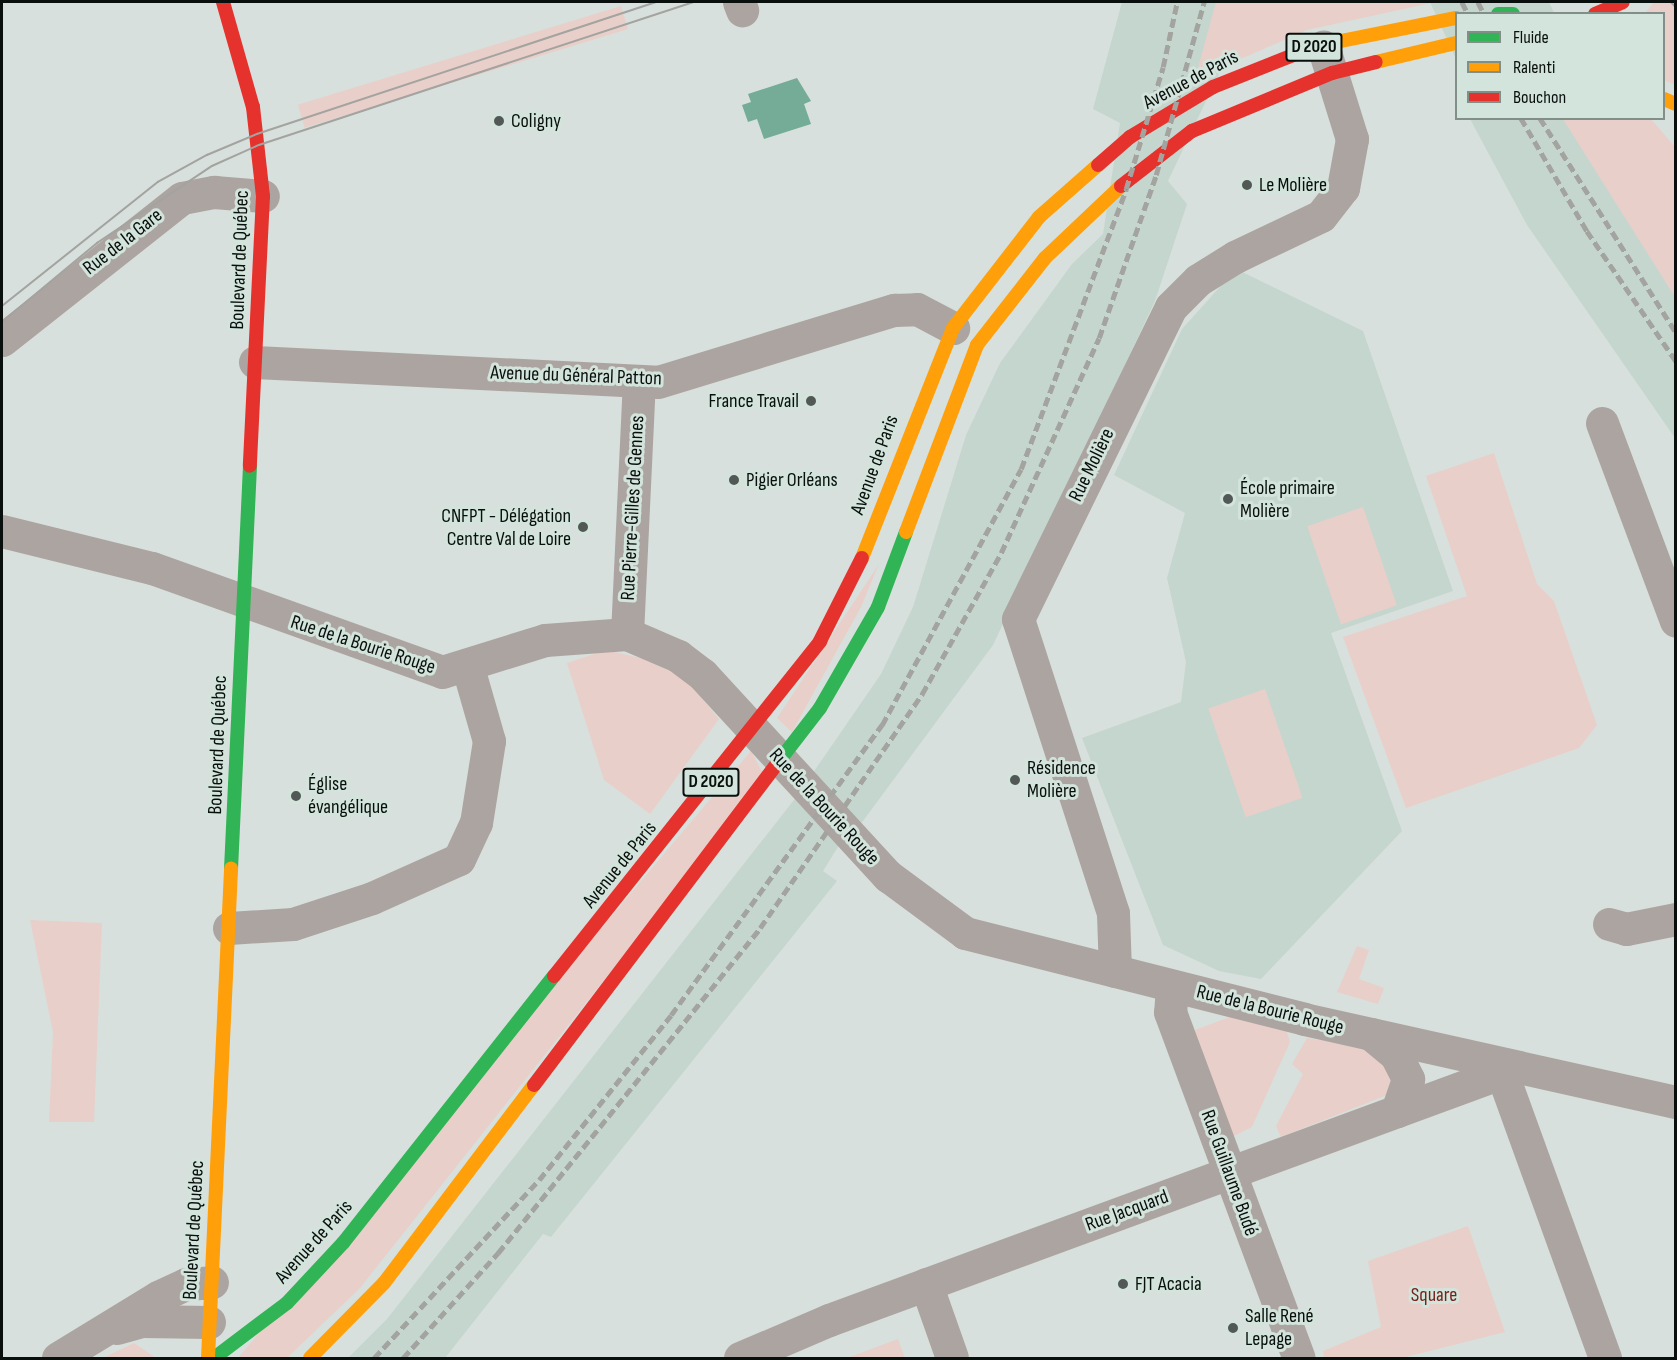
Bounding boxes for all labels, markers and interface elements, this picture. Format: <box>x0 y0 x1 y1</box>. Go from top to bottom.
legend <box>1455 12 1665 120</box>
text: Fluide <box>1513 27 1549 48</box>
road number: D 2020 <box>1284 32 1344 62</box>
street label: Avenue de Paris <box>1139 45 1243 115</box>
text: Ralenti <box>1513 57 1555 78</box>
text: Bouchon <box>1513 87 1566 108</box>
place label: Coligny <box>511 109 561 133</box>
marker: Coligny <box>492 114 506 128</box>
place label: Le Molière <box>1259 173 1327 197</box>
marker: Le Molière <box>1240 178 1254 192</box>
street label: Boulevard de Québec <box>226 190 254 330</box>
street label: Rue de la Gare <box>79 204 167 280</box>
street label: Avenue du Général Patton <box>490 361 662 391</box>
place label: France Travail <box>708 389 799 413</box>
marker: France Travail <box>804 394 818 408</box>
street label: Avenue de Paris <box>846 412 904 518</box>
street label: Rue Pierre-Gilles de Gennes <box>616 415 650 601</box>
street label: Rue Molière <box>1064 425 1120 505</box>
place label: Pigier Orléans <box>746 468 838 492</box>
marker: Pigier Orléans <box>727 473 741 487</box>
place label: École primaire Molière <box>1240 476 1335 523</box>
marker: École primaire Molière <box>1221 492 1235 506</box>
place label: CNFPT - Délégation Centre Val de Loire <box>441 504 571 551</box>
marker: CNFPT - Délégation Centre Val de Loire <box>576 520 590 534</box>
street label: Rue de la Bourie Rouge <box>288 610 438 680</box>
street label: Boulevard de Québec <box>204 675 232 815</box>
street label: Rue de la Bourie Rouge <box>764 744 884 870</box>
place label: Résidence Molière <box>1027 756 1096 803</box>
road number: D 2020 <box>681 767 741 797</box>
place label: Église évangélique <box>308 772 388 819</box>
marker: Résidence Molière <box>1008 773 1022 787</box>
marker: Église évangélique <box>289 789 303 803</box>
street label: Avenue de Paris <box>578 817 662 913</box>
street label: Rue de la Bourie Rouge <box>1194 980 1346 1040</box>
street label: Rue Guillaume Budé <box>1195 1107 1263 1239</box>
street label: Boulevard de Québec <box>178 1160 210 1300</box>
street label: Rue Jacquard <box>1082 1185 1172 1237</box>
street label: Avenue de Paris <box>270 1195 358 1289</box>
place label: FJT Acacia <box>1135 1272 1202 1296</box>
marker: FJT Acacia <box>1116 1277 1130 1291</box>
park label: Square <box>1411 1283 1457 1307</box>
place label: Salle René Lepage <box>1245 1304 1314 1351</box>
marker: Salle René Lepage <box>1226 1321 1240 1335</box>

